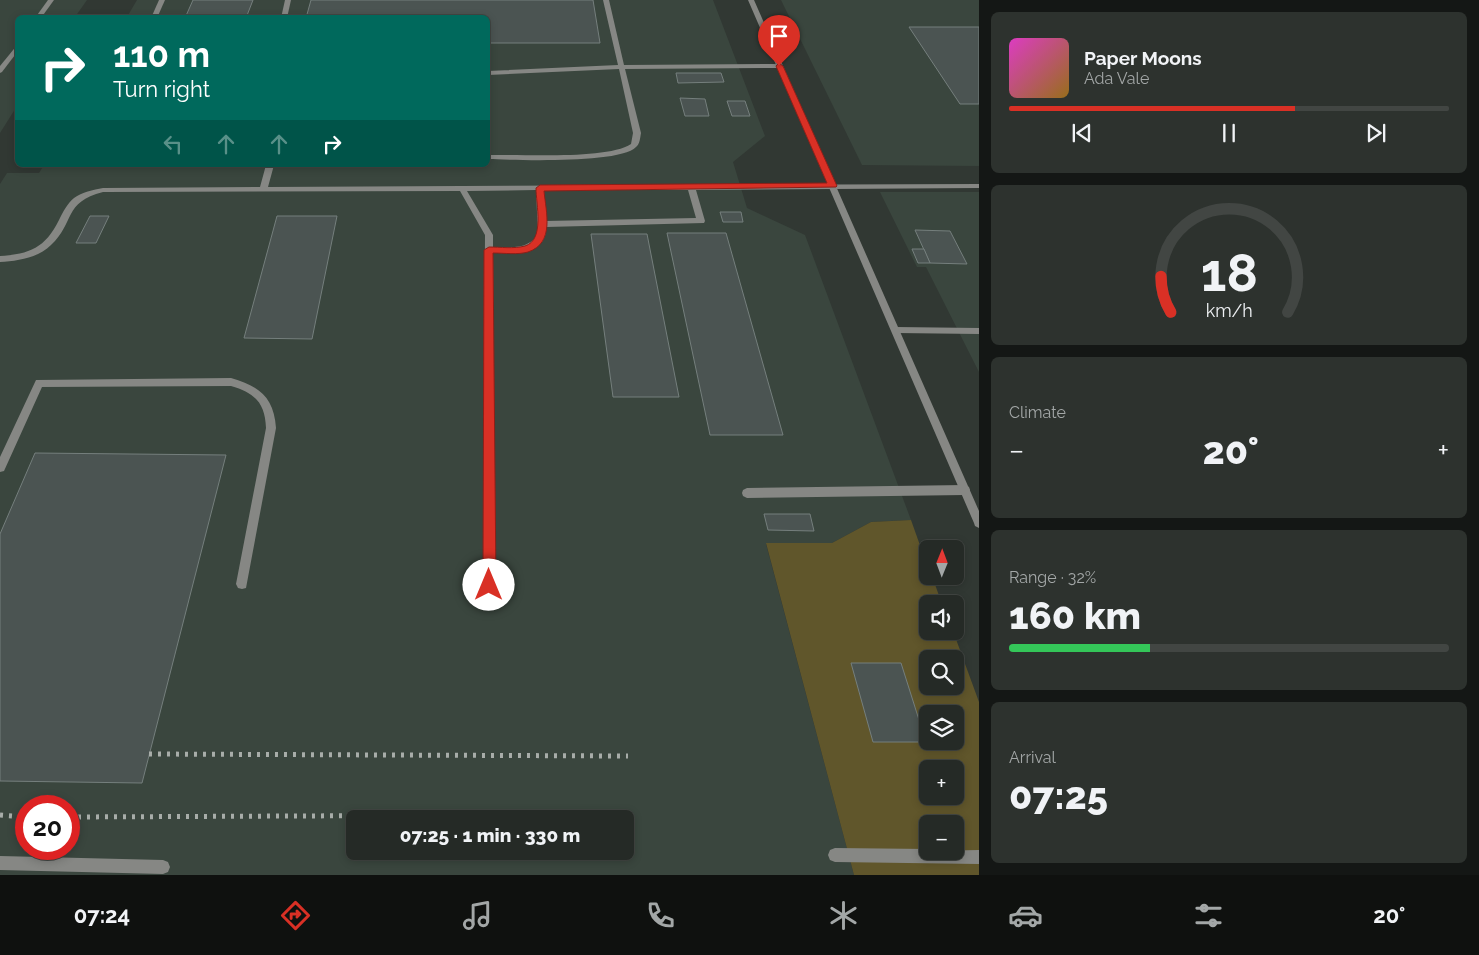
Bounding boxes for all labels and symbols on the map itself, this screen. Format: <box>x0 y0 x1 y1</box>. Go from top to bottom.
pin <box>758 15 800 66</box>
north arrow <box>919 540 964 585</box>
position arrow <box>462 558 514 610</box>
speed limit sign: 20 <box>15 795 80 860</box>

